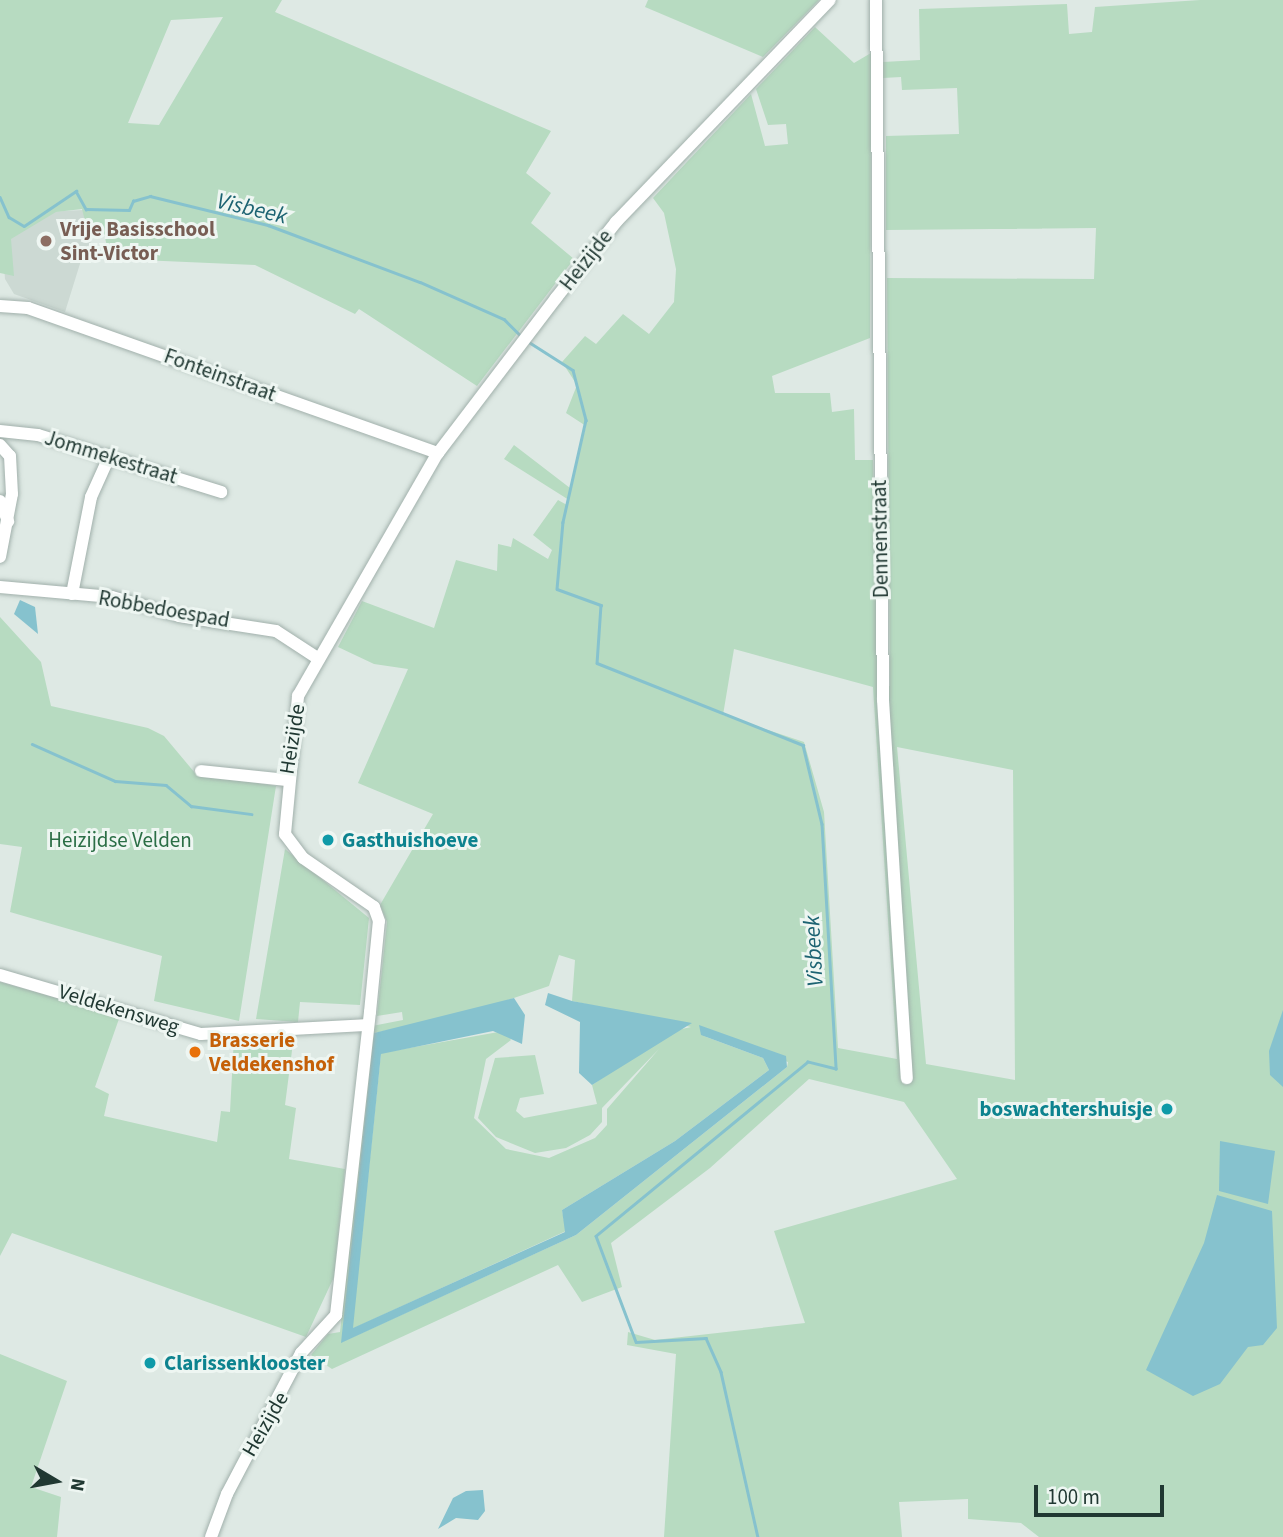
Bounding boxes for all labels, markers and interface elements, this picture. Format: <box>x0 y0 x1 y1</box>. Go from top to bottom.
water label: Visbeek <box>214 188 290 230</box>
place label: Vrije Basisschool Sint-Victor <box>60 216 215 266</box>
street label: Heizijde <box>554 224 618 296</box>
marker: Vrije Basisschool Sint-Victor <box>38 233 54 249</box>
street label: Fonteinstraat <box>161 343 279 407</box>
street label: Jommekestraat <box>42 425 180 489</box>
street label: Dennenstraat <box>866 480 894 598</box>
street label: Robbedoespad <box>97 585 231 633</box>
street label: Heizijde <box>274 702 310 776</box>
park label: Heizijdse Velden <box>48 827 192 853</box>
place label: Gasthuishoeve <box>342 827 478 853</box>
marker: Gasthuishoeve <box>320 832 336 848</box>
water label: Visbeek <box>798 915 830 987</box>
street label: Veldekensweg <box>56 979 182 1039</box>
place label: Brasserie Veldekenshof <box>209 1027 334 1077</box>
marker: Brasserie Veldekenshof <box>187 1044 203 1060</box>
place label: boswachtershuisje <box>979 1096 1153 1122</box>
marker: boswachtershuisje <box>1159 1101 1175 1117</box>
place label: Clarissenklooster <box>164 1350 325 1376</box>
marker: Clarissenklooster <box>142 1355 158 1371</box>
street label: Heizijde <box>236 1387 294 1461</box>
north arrow <box>21 1446 91 1516</box>
scale bar <box>1038 1470 1168 1514</box>
text: N <box>63 1476 92 1493</box>
text: 100 m <box>1047 1482 1100 1512</box>

